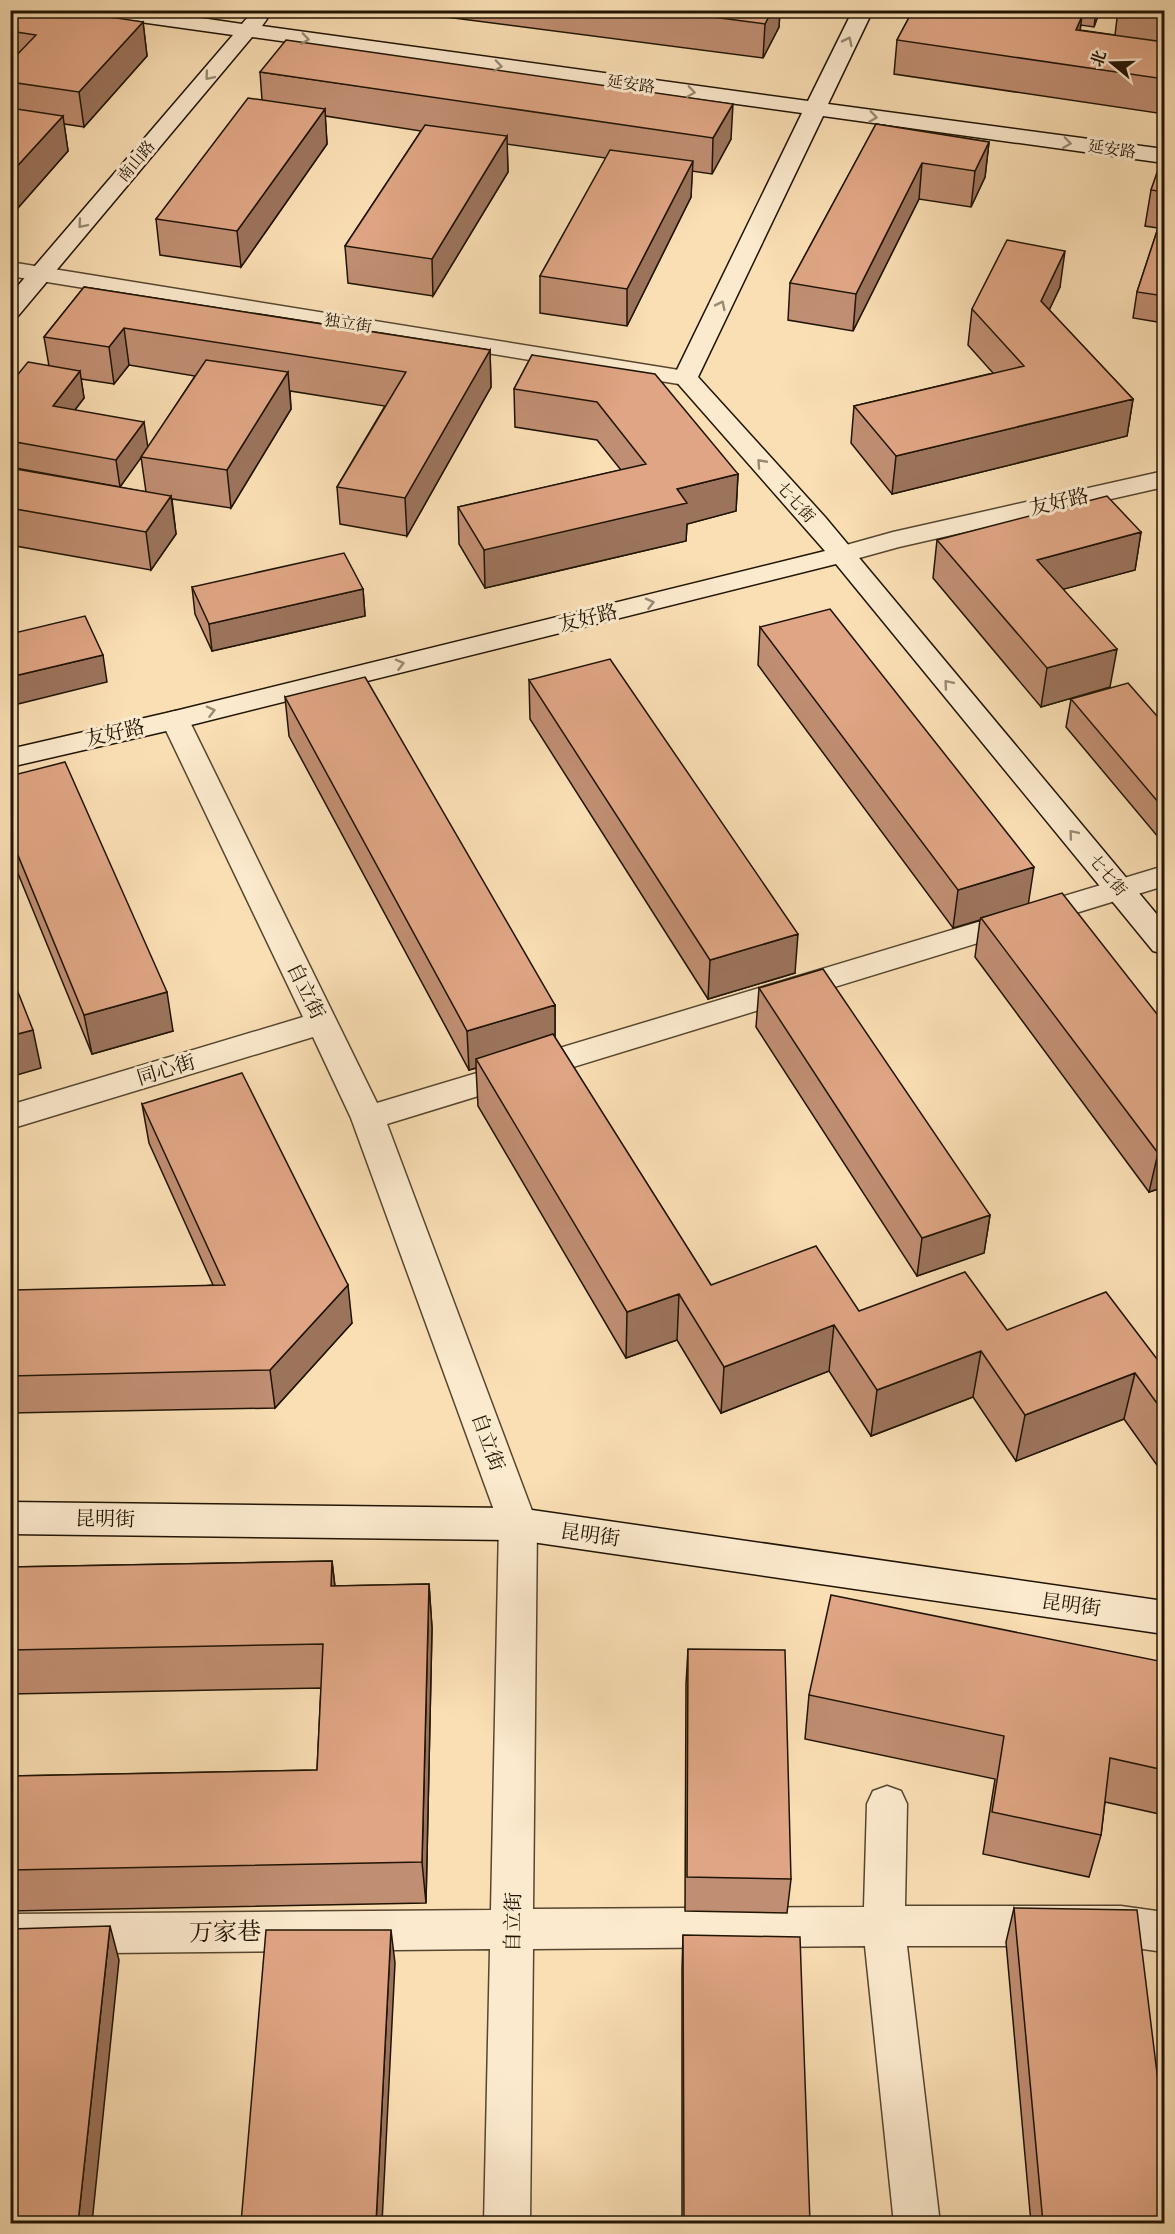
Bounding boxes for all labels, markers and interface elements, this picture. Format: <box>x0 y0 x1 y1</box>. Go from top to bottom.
one-way arrow <box>300 33 309 45</box>
north arrow <box>1082 33 1142 93</box>
one-way arrow <box>841 36 853 47</box>
text: 北 <box>1087 48 1110 69</box>
one-way arrow <box>493 59 502 71</box>
one-way arrow <box>205 69 216 80</box>
street label: 延安路 <box>606 71 656 97</box>
one-way arrow <box>686 85 696 98</box>
one-way arrow <box>869 110 878 123</box>
one-way arrow <box>1062 136 1071 149</box>
street label: 延安路 <box>1087 136 1137 162</box>
street label: 南山路 <box>113 137 159 185</box>
one-way arrow <box>78 217 89 228</box>
one-way arrow <box>713 300 725 311</box>
street label: 独立街 <box>323 310 373 336</box>
one-way arrow <box>757 459 768 469</box>
street label: 七七街 <box>773 478 819 526</box>
street label: 友好路 <box>1027 484 1091 520</box>
one-way arrow <box>645 597 655 610</box>
street label: 友好路 <box>556 600 620 636</box>
one-way arrow <box>395 659 405 672</box>
one-way arrow <box>945 680 956 691</box>
one-way arrow <box>205 705 215 718</box>
street label: 友好路 <box>83 715 147 751</box>
one-way arrow <box>1069 830 1080 841</box>
street label: 七七街 <box>1085 851 1131 899</box>
street label: 自立街 <box>283 959 329 1023</box>
street label: 同心街 <box>134 1050 198 1090</box>
street label: 自立街 <box>467 1410 509 1474</box>
street label: 昆明街 <box>75 1507 135 1531</box>
street label: 昆明街 <box>559 1519 621 1551</box>
street label: 昆明街 <box>1040 1589 1102 1621</box>
street label: 自立街 <box>501 1892 525 1952</box>
street label: 万家巷 <box>189 1917 261 1947</box>

